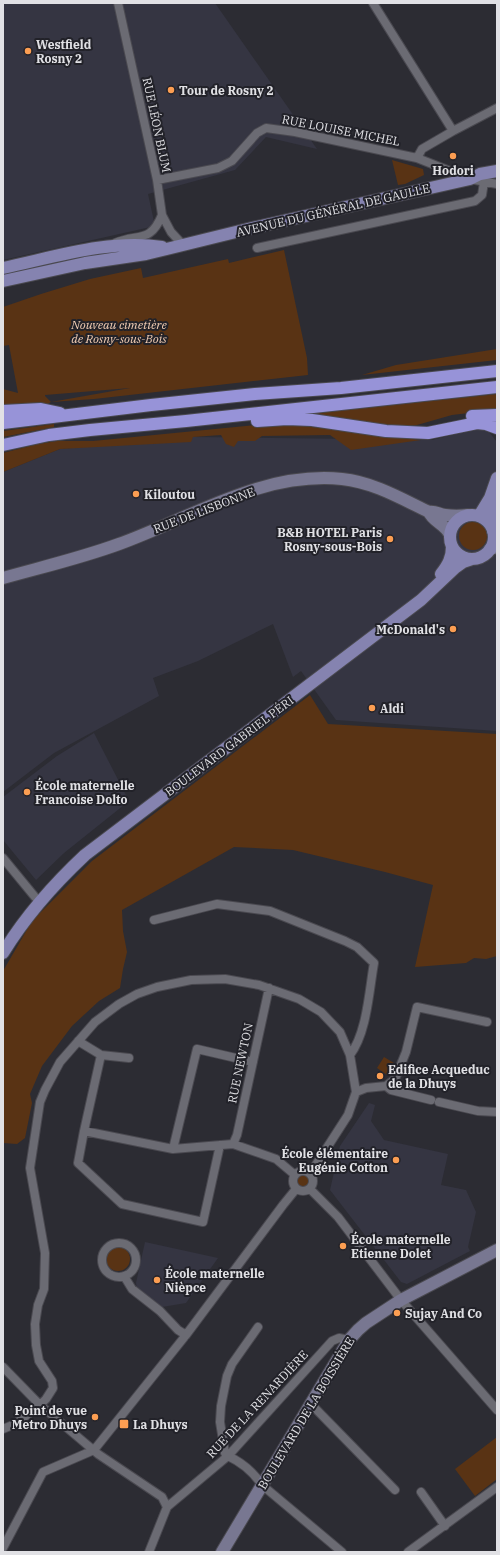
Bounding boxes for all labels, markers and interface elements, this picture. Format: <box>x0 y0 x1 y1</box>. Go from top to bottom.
place label: Westfield Rosny 2 <box>36 37 92 66</box>
marker: Westfield Rosny 2 <box>23 46 33 56</box>
street label: RUE LÉON BLUM <box>140 76 174 174</box>
place label: Tour de Rosny 2 <box>179 83 274 98</box>
marker: Tour de Rosny 2 <box>166 85 176 95</box>
street label: RUE LOUISE MICHEL <box>281 111 401 149</box>
marker: Hodori <box>448 151 458 161</box>
place label: Hodori <box>432 163 474 178</box>
street label: AVENUE DU GÉNÉRAL DE GAULLE <box>235 180 431 240</box>
park label: Nouveau cimetière de Rosny-sous-Bois <box>70 317 167 346</box>
street label: RUE DE LISBONNE <box>151 484 257 536</box>
place label: Kiloutou <box>144 487 195 502</box>
marker: Kiloutou <box>131 489 141 499</box>
place label: B&B HOTEL Paris Rosny-sous-Bois <box>277 525 382 554</box>
marker: B&B HOTEL Paris Rosny-sous-Bois <box>385 534 395 544</box>
place label: McDonald's <box>376 622 445 637</box>
marker: McDonald's <box>448 624 458 634</box>
street label: BOULEVARD GABRIEL PÉRI <box>162 693 296 799</box>
place label: Aldi <box>380 701 404 716</box>
marker: Aldi <box>367 703 377 713</box>
place label: École maternelle Francoise Dolto <box>35 777 135 807</box>
marker: École maternelle Francoise Dolto <box>22 787 32 797</box>
street label: RUE NEWTON <box>224 1021 256 1105</box>
place label: Edifice Acqueduc de la Dhuys <box>388 1062 490 1091</box>
marker: Edifice Acqueduc de la Dhuys <box>375 1071 385 1081</box>
place label: École élémentaire Eugénie Cotton <box>281 1145 388 1175</box>
marker: École élémentaire Eugénie Cotton <box>391 1155 401 1165</box>
place label: École maternelle Etienne Dolet <box>351 1231 451 1261</box>
marker: École maternelle Etienne Dolet <box>338 1241 348 1251</box>
place label: École maternelle Nièpce <box>165 1265 265 1295</box>
marker: École maternelle Nièpce <box>152 1275 162 1285</box>
place label: Sujay And Co <box>405 1306 482 1321</box>
marker: Sujay And Co <box>392 1308 402 1318</box>
street label: BOULEVARD DE LA BOISSIÈRE <box>255 1334 357 1492</box>
street label: RUE DE LA RENARDIÈRE <box>203 1347 311 1461</box>
place label: Point de vue Metro Dhuys <box>12 1403 87 1432</box>
marker: Point de vue Metro Dhuys <box>90 1412 100 1422</box>
place label: La Dhuys <box>133 1417 188 1432</box>
marker: La Dhuys <box>118 1418 130 1430</box>

